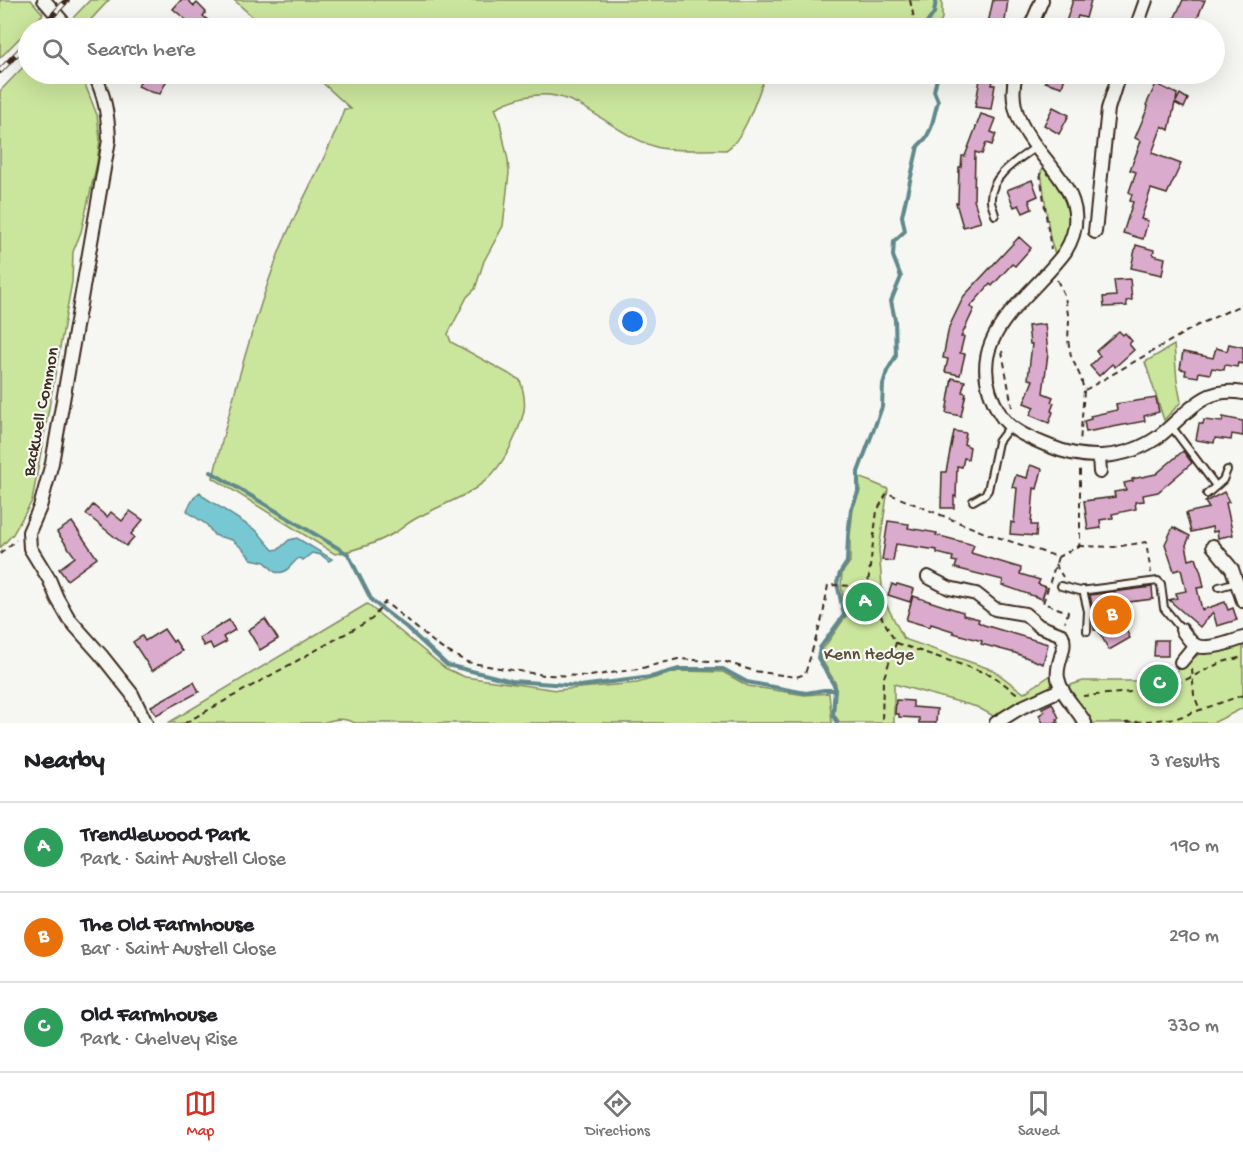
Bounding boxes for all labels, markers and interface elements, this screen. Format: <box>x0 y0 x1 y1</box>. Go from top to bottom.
search box <box>18 18 1225 84</box>
icon: search <box>39 35 72 68</box>
text: Search here <box>87 38 195 64</box>
your location <box>618 307 647 336</box>
street label: Backwell Common <box>19 345 65 479</box>
pin: A <box>846 580 884 624</box>
pin: B <box>1092 592 1132 638</box>
park label: Kenn Hedge <box>824 645 915 666</box>
pin: C <box>1140 662 1178 706</box>
text: Nearby <box>24 747 105 778</box>
text: 3 results <box>1150 751 1219 774</box>
text: Trendlewood Park <box>81 823 248 849</box>
text: A <box>38 836 49 859</box>
text: 190 m <box>1171 836 1219 859</box>
text: Park · Saint Austell Close <box>81 849 286 872</box>
text: The Old Farmhouse <box>81 913 254 939</box>
text: B <box>38 926 49 949</box>
text: 290 m <box>1169 926 1219 949</box>
text: Bar · Saint Austell Close <box>81 939 276 962</box>
text: Old Farmhouse <box>81 1003 217 1029</box>
text: C <box>38 1016 49 1039</box>
text: 330 m <box>1168 1016 1219 1039</box>
text: Park · Chelvey Rise <box>81 1029 237 1052</box>
tab: Map <box>184 1087 217 1142</box>
tab: Directions <box>585 1087 650 1142</box>
tab: Saved <box>1018 1087 1059 1142</box>

